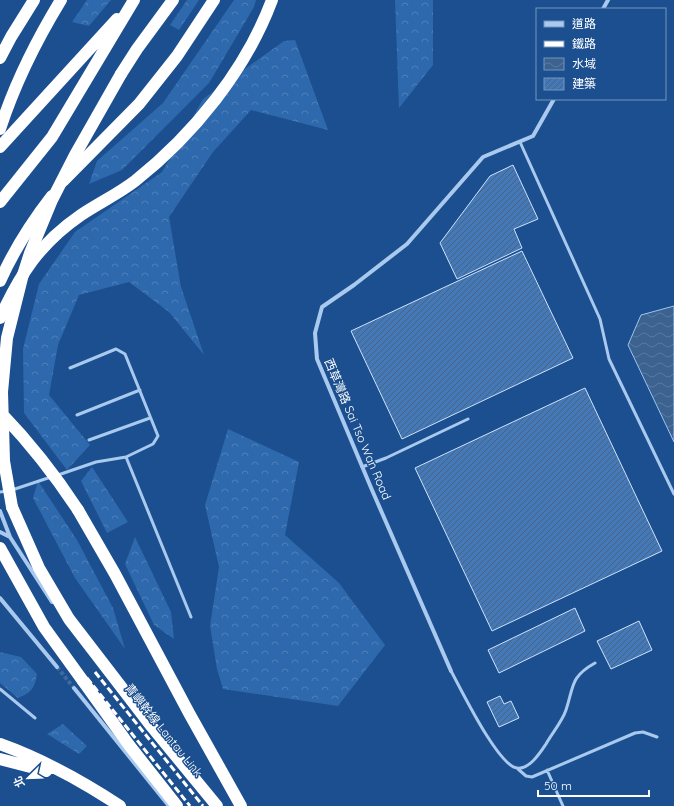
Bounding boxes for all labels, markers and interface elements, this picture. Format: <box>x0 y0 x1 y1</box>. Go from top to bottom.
legend <box>536 8 666 100</box>
text: 道路 <box>572 16 596 31</box>
text: 鐵路 <box>572 36 596 51</box>
text: 水域 <box>572 56 596 71</box>
text: 建築 <box>572 76 596 91</box>
street label: 西草灣路 Sai Tso Wan Road <box>321 356 395 502</box>
street label: 青嶼幹線 Lantau Link <box>122 680 206 780</box>
north arrow <box>8 758 48 798</box>
scale bar <box>538 772 649 798</box>
text: 北 <box>10 774 27 790</box>
text: 50 m <box>544 778 572 793</box>

